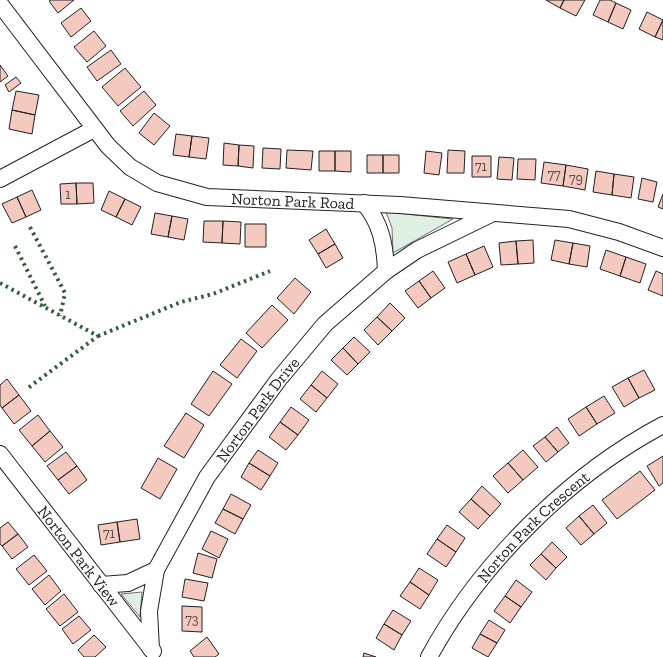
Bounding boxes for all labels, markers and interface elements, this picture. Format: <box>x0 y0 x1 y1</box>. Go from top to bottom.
house number: 71 <box>475 158 488 175</box>
house number: 77 <box>547 166 561 183</box>
house number: 79 <box>569 170 583 187</box>
house number: 1 <box>65 186 71 203</box>
street label: Norton Park Road <box>231 189 355 213</box>
street label: Norton Park Drive <box>212 353 303 466</box>
street label: Norton Park Crescent <box>473 467 593 586</box>
street label: Norton Park View <box>34 502 125 611</box>
house number: 71 <box>103 525 116 542</box>
house number: 73 <box>185 611 199 628</box>

